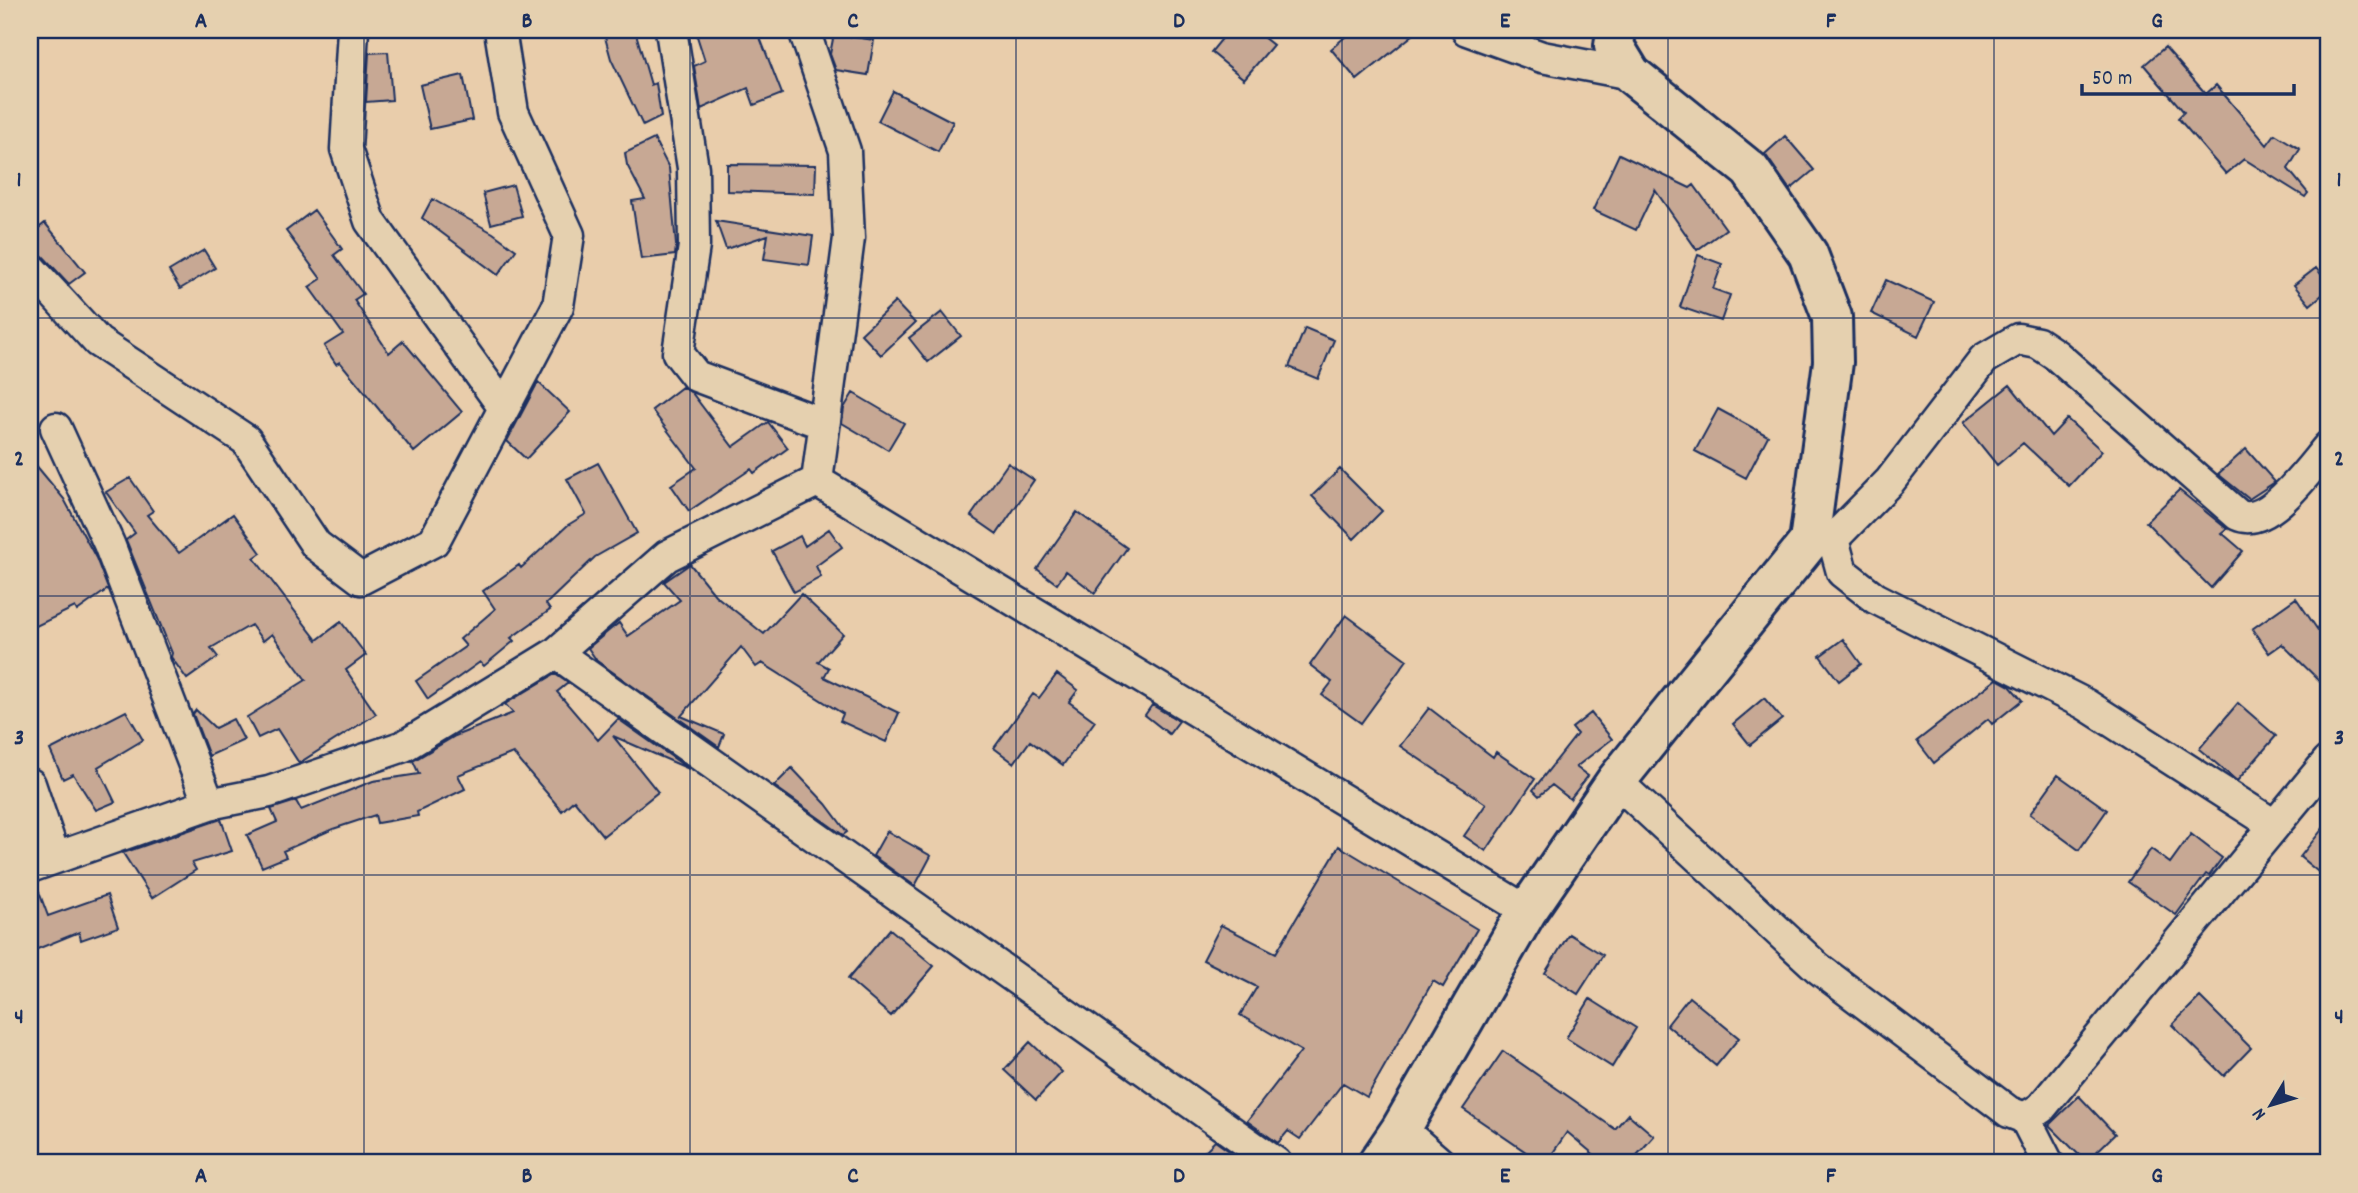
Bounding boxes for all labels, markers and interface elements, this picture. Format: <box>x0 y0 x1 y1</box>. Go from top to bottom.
text: A <box>195 6 207 39</box>
text: B <box>522 6 533 39</box>
text: C <box>847 6 859 39</box>
text: D <box>1173 6 1185 39</box>
text: E <box>1500 6 1511 39</box>
text: F <box>1826 6 1837 39</box>
text: G <box>2151 6 2163 39</box>
scale bar <box>2082 52 2293 96</box>
text: 50 m <box>2092 65 2132 95</box>
text: 1 <box>16 165 22 198</box>
text: 1 <box>2336 165 2342 198</box>
text: 2 <box>14 444 24 477</box>
text: 2 <box>2334 444 2344 477</box>
text: 3 <box>14 723 24 756</box>
text: 3 <box>2334 723 2344 756</box>
text: 4 <box>14 1002 24 1035</box>
text: 4 <box>2334 1002 2344 1035</box>
north arrow <box>2236 1070 2306 1140</box>
text: N <box>2247 1101 2274 1125</box>
text: A <box>195 1161 207 1193</box>
text: B <box>522 1161 533 1193</box>
text: C <box>847 1161 859 1193</box>
text: D <box>1173 1161 1185 1193</box>
text: E <box>1500 1161 1511 1193</box>
text: F <box>1826 1161 1837 1193</box>
text: G <box>2151 1161 2163 1193</box>

